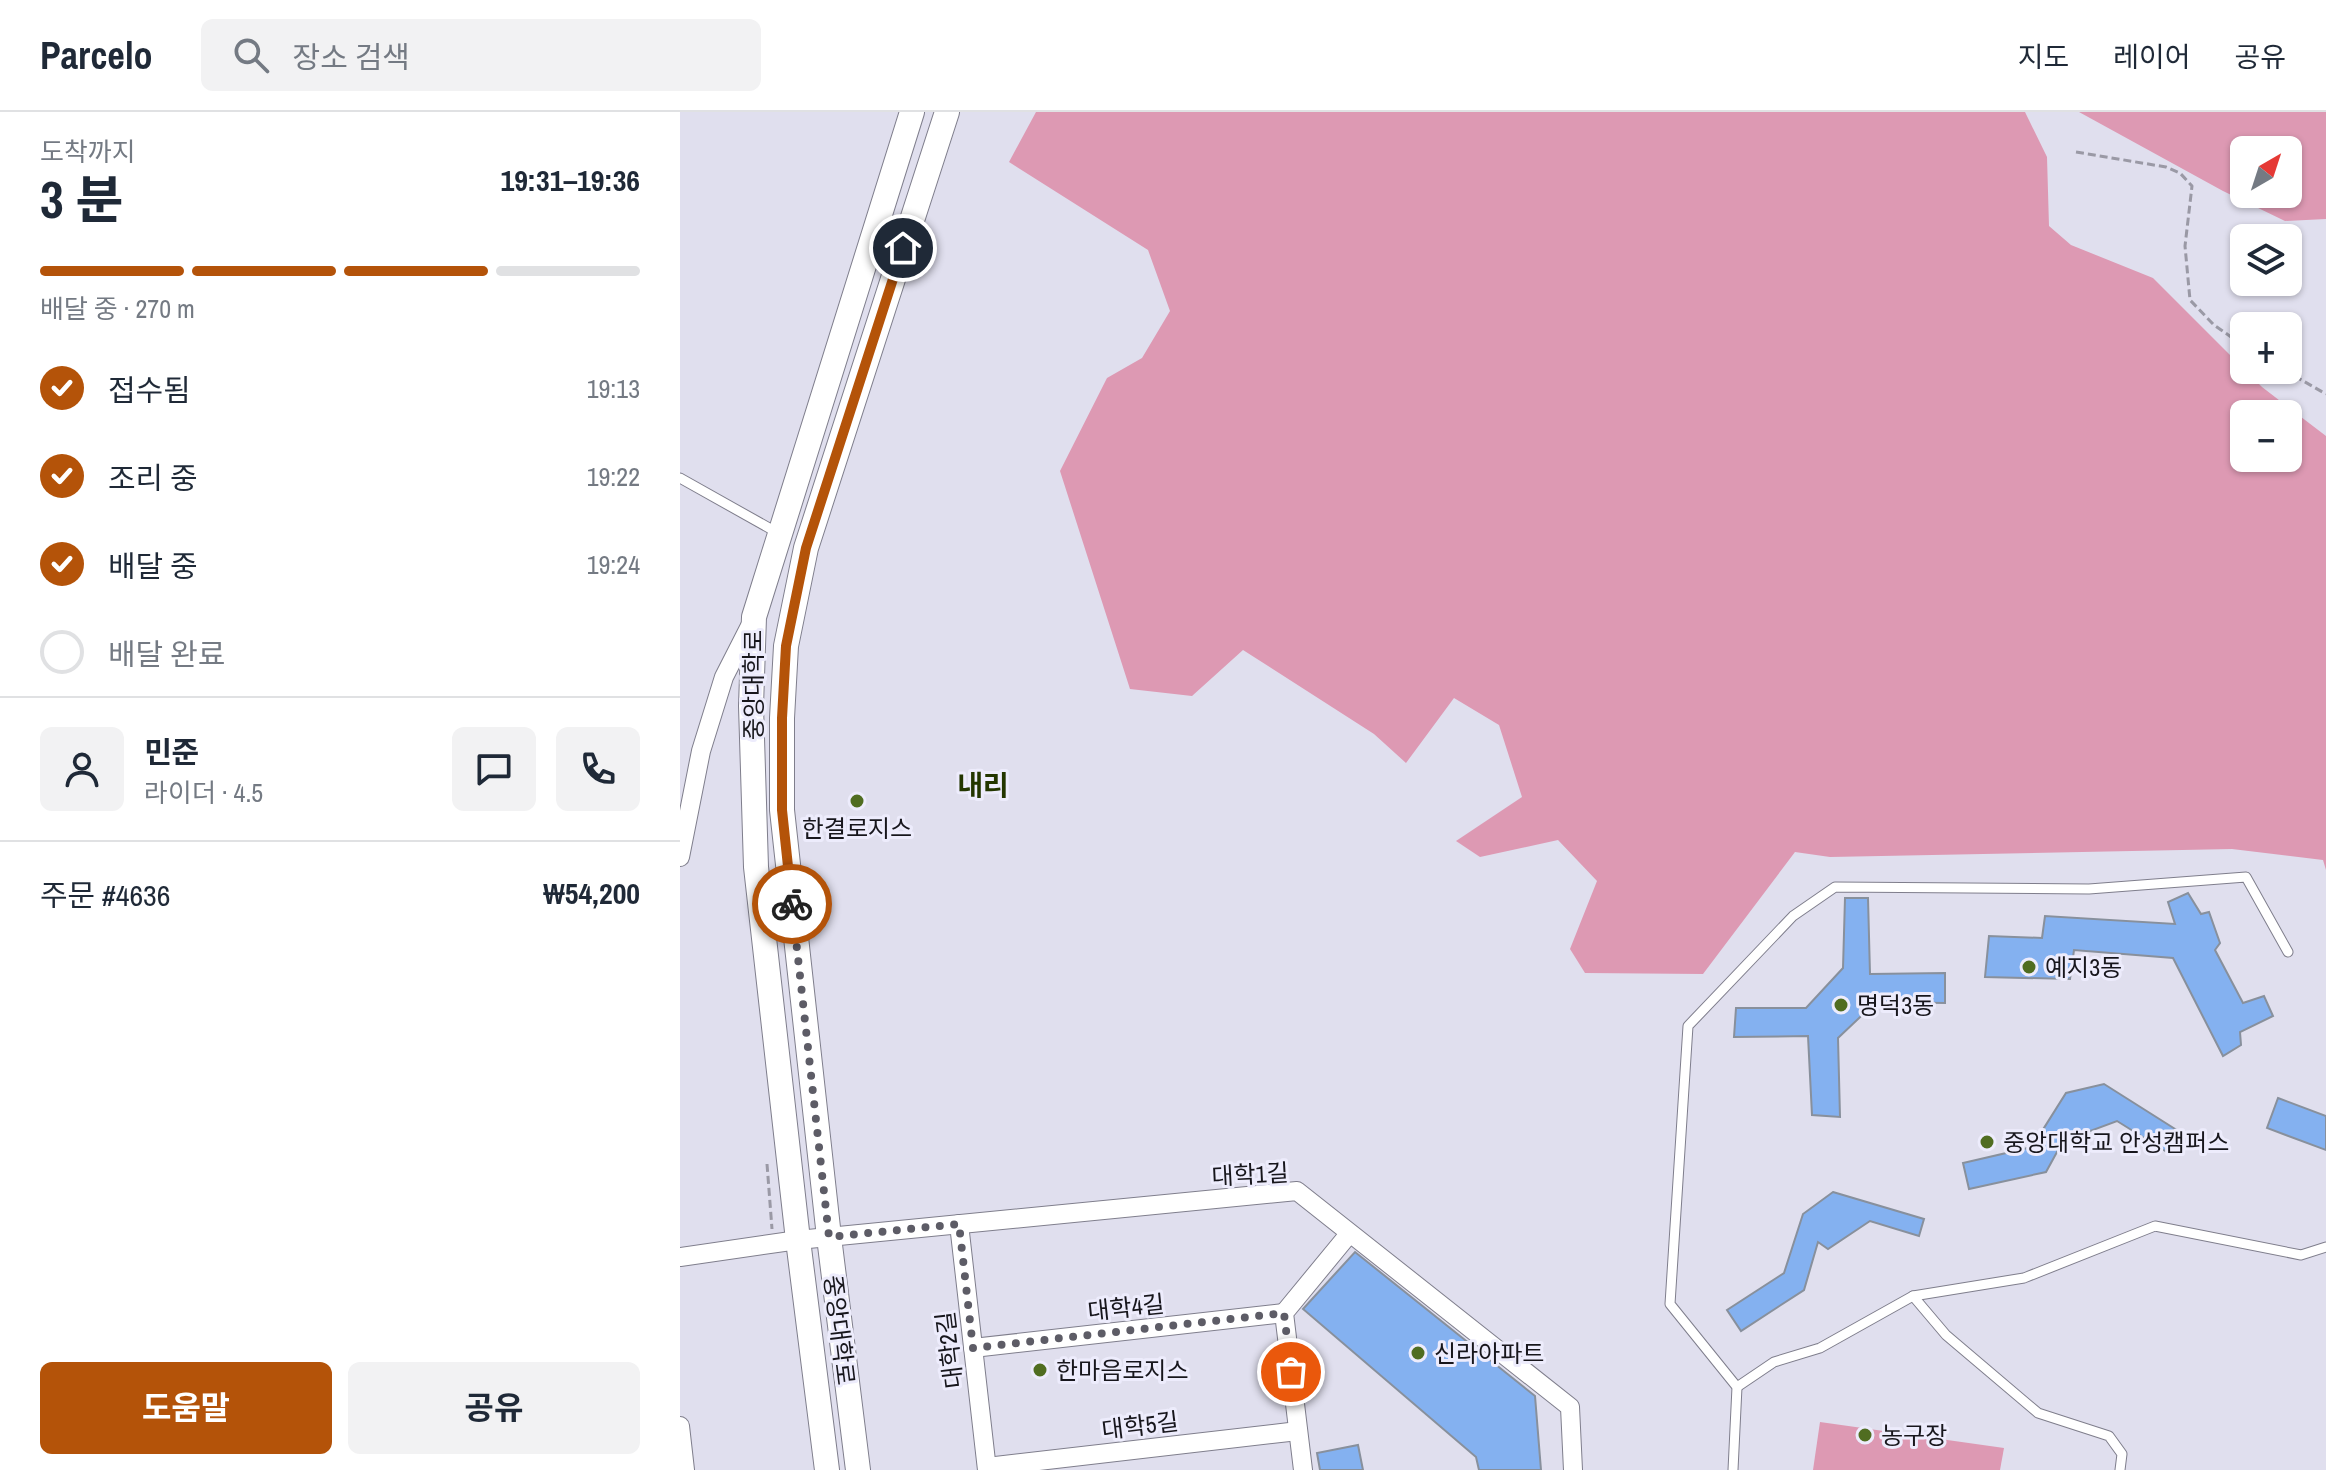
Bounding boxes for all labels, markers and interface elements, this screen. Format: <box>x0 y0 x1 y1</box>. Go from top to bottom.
search box <box>201 19 761 91</box>
text: Parcelo <box>40 30 153 81</box>
icon: search <box>229 33 273 77</box>
text: 장소 검색 <box>293 37 410 77</box>
text: 지도 <box>2018 38 2069 76</box>
text: 레이어 <box>2113 38 2190 76</box>
text: 공유 <box>2234 38 2286 76</box>
text: 도착까지 <box>40 134 136 169</box>
north arrow <box>2230 136 2302 208</box>
map controls <box>2230 136 2302 472</box>
text: 19:31–19:36 <box>501 160 640 200</box>
text: 3 분 <box>40 164 123 234</box>
pin <box>869 214 937 282</box>
button: layers <box>2230 224 2302 296</box>
icon: home <box>881 226 925 270</box>
text: 배달 중 · 270 m <box>40 291 195 326</box>
button: + <box>2230 312 2302 384</box>
icon: check <box>40 366 84 410</box>
text: 접수됨 <box>108 370 191 410</box>
text: 19:13 <box>587 371 640 406</box>
button: − <box>2230 400 2302 472</box>
icon: check <box>40 454 84 498</box>
text: 조리 중 <box>108 458 198 498</box>
text: 19:22 <box>587 459 640 494</box>
icon: check <box>40 542 84 586</box>
text: 배달 중 <box>108 546 198 586</box>
text: 19:24 <box>587 547 640 582</box>
street label: 중앙대학로 <box>737 630 769 740</box>
text: 배달 완료 <box>108 634 225 674</box>
button: person <box>40 727 124 811</box>
button: chat <box>452 727 536 811</box>
button: phone <box>556 727 640 811</box>
text: 민준 <box>144 732 199 772</box>
district label: 내리 <box>957 766 1009 804</box>
text: 라이더 · 4.5 <box>144 775 263 810</box>
marker: 한결로지스 <box>848 792 866 810</box>
place label: 한결로지스 <box>802 812 912 844</box>
courier <box>752 864 832 944</box>
text: ₩54,200 <box>543 873 640 913</box>
text: 주문 #4636 <box>40 875 170 915</box>
icon: bike <box>770 882 814 926</box>
place label: 예지3동 <box>2045 951 2122 983</box>
marker: 예지3동 <box>2020 958 2038 976</box>
place label: 명덕3동 <box>1857 989 1934 1021</box>
marker: 명덕3동 <box>1832 996 1850 1014</box>
place label: 중앙대학교 안성캠퍼스 <box>2003 1126 2229 1158</box>
marker: 중앙대학교 안성캠퍼스 <box>1978 1133 1996 1151</box>
street label: 대학1길 <box>1211 1156 1289 1192</box>
street label: 중앙대학로 <box>817 1273 863 1387</box>
street label: 대학4길 <box>1086 1287 1166 1327</box>
street label: 대학2길 <box>928 1310 970 1390</box>
place label: 신라아파트 <box>1434 1337 1544 1369</box>
pin <box>1257 1338 1325 1406</box>
marker: 신라아파트 <box>1409 1344 1427 1362</box>
icon: bag <box>1269 1350 1313 1394</box>
place label: 한마음로지스 <box>1056 1354 1188 1386</box>
marker: 한마음로지스 <box>1031 1361 1049 1379</box>
button: 도움말 <box>40 1362 332 1454</box>
button: 공유 <box>348 1362 640 1454</box>
street label: 대학5길 <box>1100 1404 1180 1446</box>
place label: 농구장 <box>1881 1419 1947 1451</box>
marker: 농구장 <box>1856 1426 1874 1444</box>

